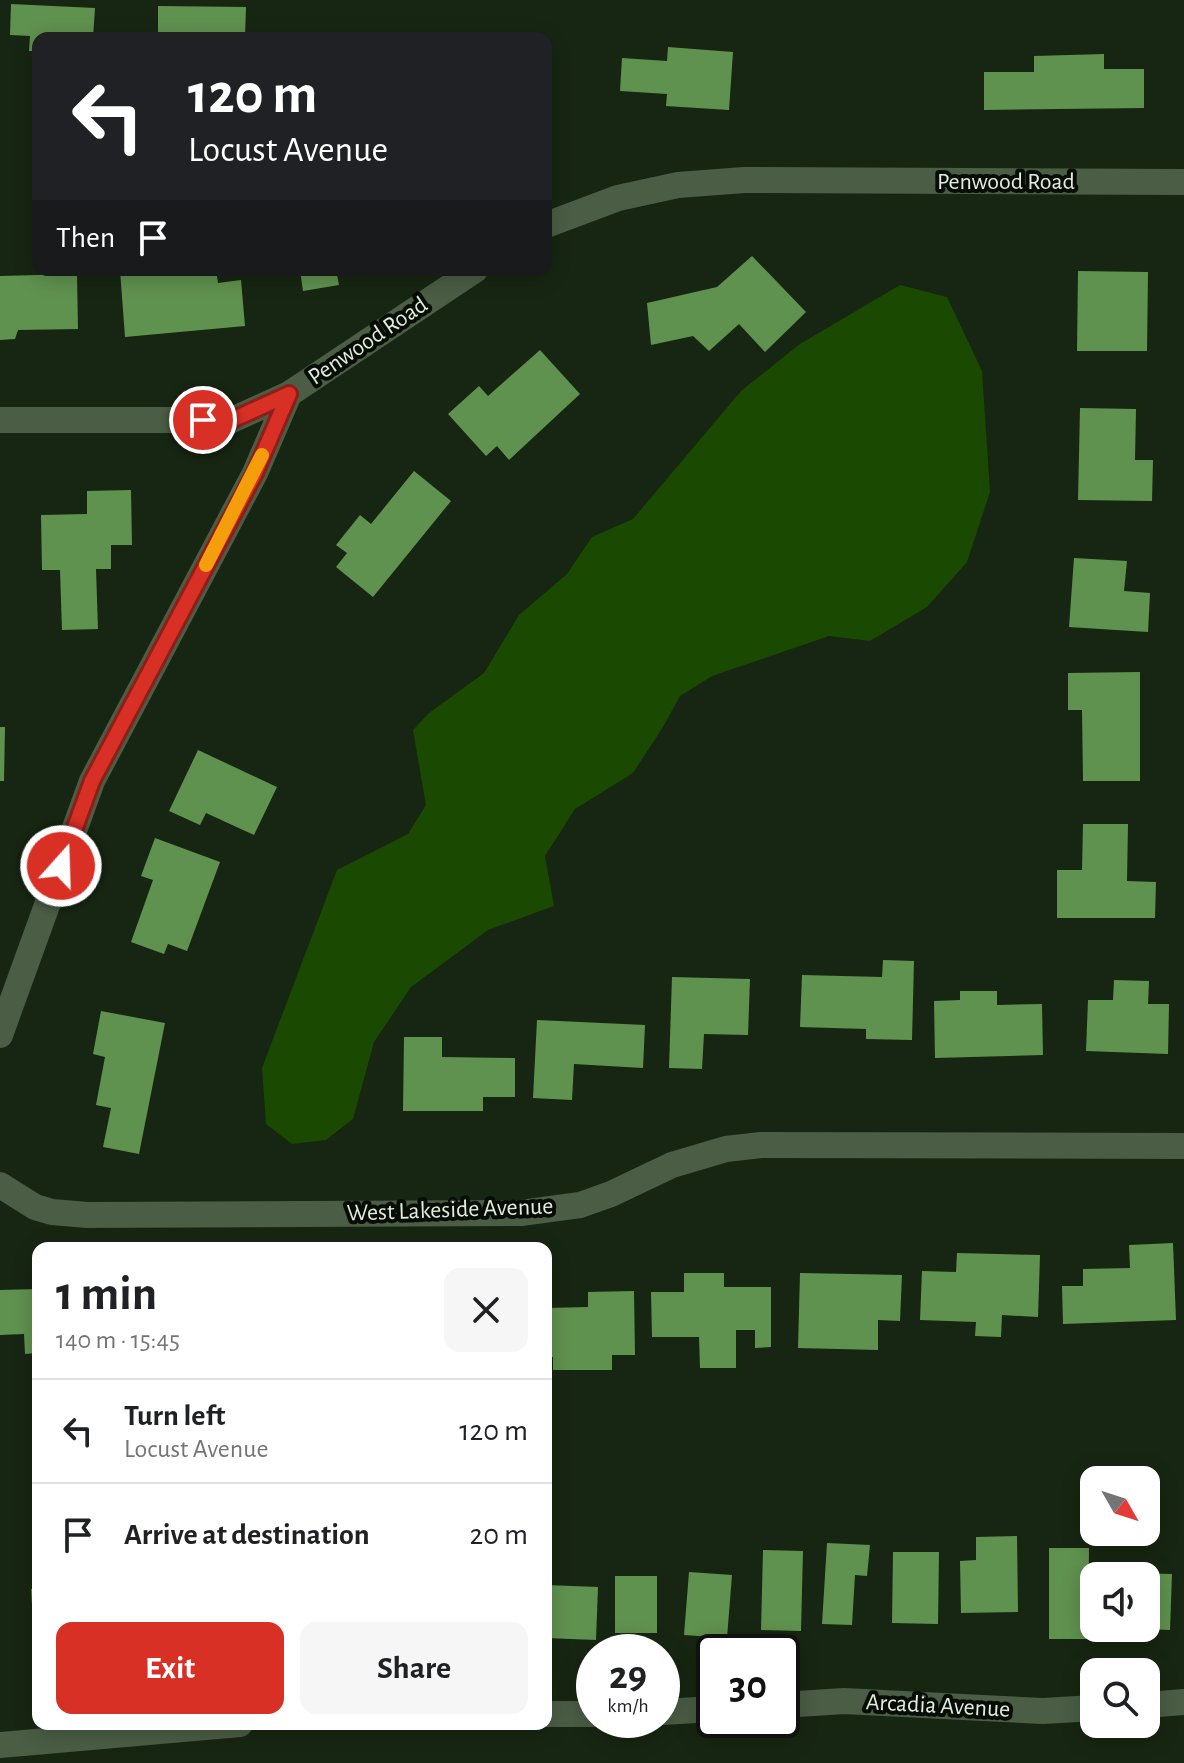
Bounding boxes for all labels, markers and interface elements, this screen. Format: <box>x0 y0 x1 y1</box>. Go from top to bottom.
icon: left <box>56 64 160 168</box>
text: 120 m <box>188 67 317 123</box>
text: Locust Avenue <box>188 132 388 168</box>
street label: Penwood Road <box>937 170 1075 194</box>
icon: arrive <box>131 216 175 260</box>
text: Then <box>56 223 115 253</box>
street label: Penwood Road <box>304 292 432 390</box>
pin <box>169 386 237 454</box>
icon: arrive <box>181 398 225 442</box>
position arrow <box>19 824 103 908</box>
street label: West Lakeside Avenue <box>346 1194 554 1226</box>
button: close <box>444 1268 528 1352</box>
text: 1 min <box>56 1271 157 1319</box>
text: 140 m · 15:45 <box>56 1327 180 1353</box>
text: Turn left <box>124 1401 225 1431</box>
icon: left <box>56 1409 100 1453</box>
text: 120 m <box>459 1416 528 1446</box>
text: Locust Avenue <box>124 1436 268 1462</box>
north arrow <box>1080 1466 1160 1546</box>
map controls <box>1080 1466 1160 1738</box>
icon: arrive <box>56 1513 100 1557</box>
text: Arrive at destination <box>124 1520 370 1550</box>
text: 20 m <box>470 1520 528 1550</box>
button: sound <box>1080 1562 1160 1642</box>
button: Exit <box>56 1622 284 1714</box>
button: Share <box>300 1622 528 1714</box>
speed limit sign: 30 <box>696 1634 800 1738</box>
text: 29 <box>609 1656 647 1696</box>
button: search <box>1080 1658 1160 1738</box>
street label: Arcadia Avenue <box>865 1690 1011 1722</box>
text: km/h <box>607 1696 649 1716</box>

